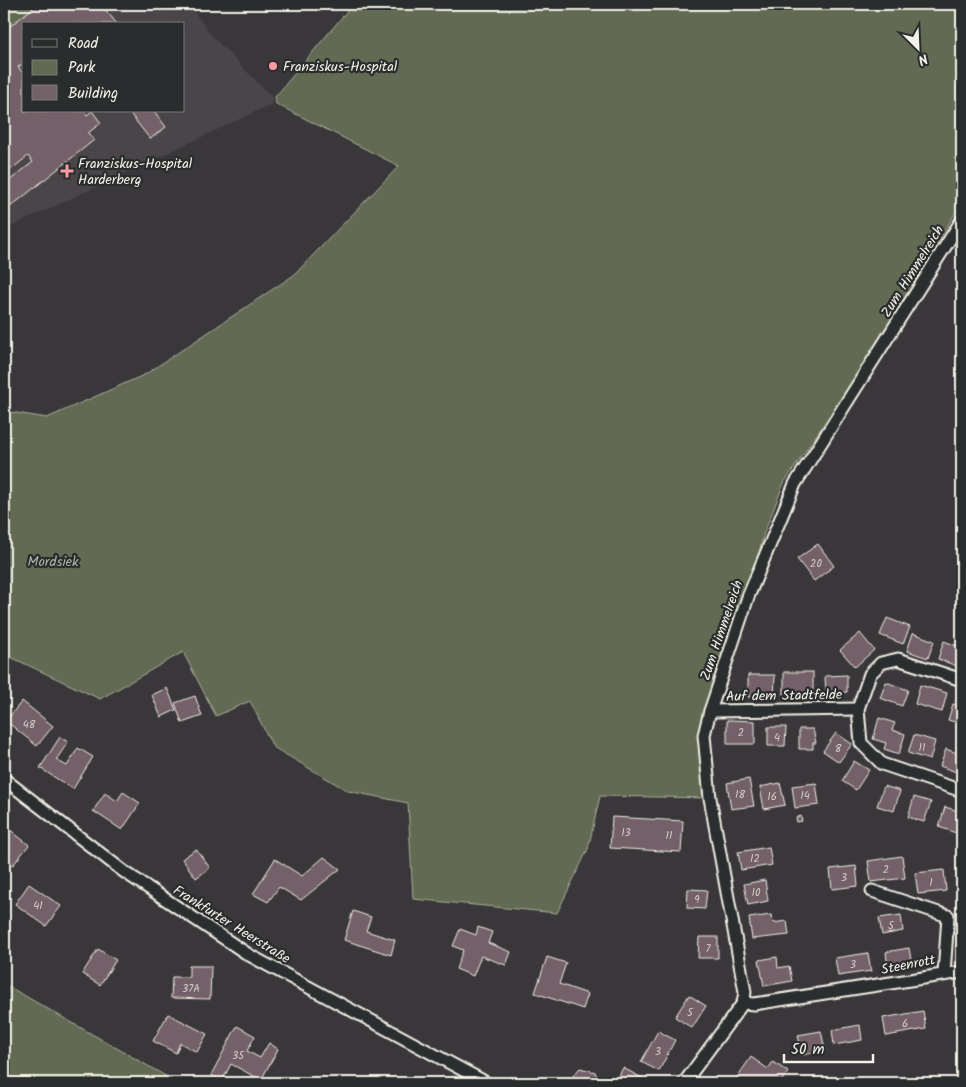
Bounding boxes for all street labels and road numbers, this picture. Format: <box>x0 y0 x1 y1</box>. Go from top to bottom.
street label: Zum Himmelreich <box>876 221 950 322</box>
street label: Zum Himmelreich <box>694 577 749 684</box>
street label: Auf dem Stadtfelde <box>726 684 843 708</box>
street label: Frankfurter Heerstraße <box>168 880 295 970</box>
street label: Steenrott <box>879 949 938 981</box>

